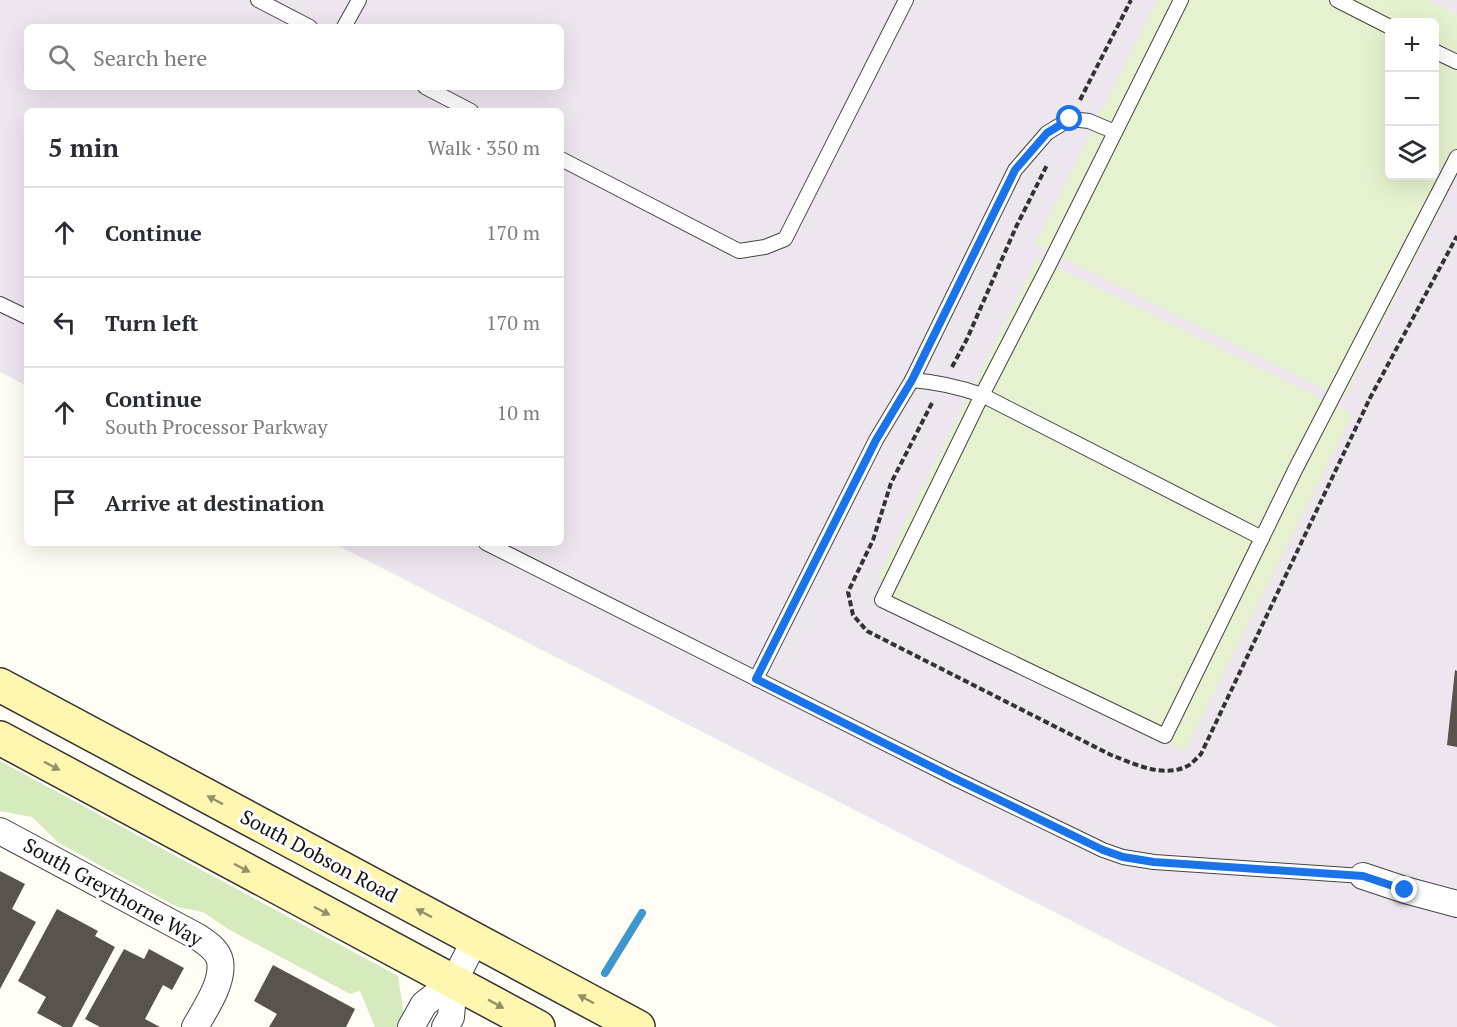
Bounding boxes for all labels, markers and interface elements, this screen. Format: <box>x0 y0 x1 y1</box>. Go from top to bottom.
map controls <box>1385 18 1439 180</box>
button: + <box>1385 18 1439 72</box>
search box <box>24 24 564 90</box>
icon: search <box>45 41 78 74</box>
text: Search here <box>93 43 207 72</box>
button: − <box>1385 72 1439 126</box>
route start <box>1056 105 1082 131</box>
button: layers <box>1385 126 1439 180</box>
text: 5 min <box>48 130 119 164</box>
text: Walk · 350 m <box>428 134 540 161</box>
icon: ahead <box>48 216 81 249</box>
text: Continue <box>105 218 202 247</box>
text: 170 m <box>486 219 540 246</box>
icon: left <box>48 306 81 339</box>
text: Turn left <box>105 308 198 337</box>
text: 170 m <box>486 309 540 336</box>
text: Continue <box>105 384 202 413</box>
icon: ahead <box>48 396 81 429</box>
text: 10 m <box>497 399 540 426</box>
text: South Processor Parkway <box>105 413 328 440</box>
icon: arrive <box>48 486 81 519</box>
text: Arrive at destination <box>105 488 324 517</box>
one-way arrow <box>43 761 60 771</box>
one-way arrow <box>206 795 223 805</box>
street label: South Dobson Road <box>236 803 403 908</box>
street label: South Greythorne Way <box>19 831 208 952</box>
one-way arrow <box>233 863 250 873</box>
route end <box>1391 876 1417 902</box>
one-way arrow <box>314 906 331 916</box>
one-way arrow <box>415 908 432 918</box>
one-way arrow <box>577 994 594 1004</box>
one-way arrow <box>488 999 505 1009</box>

